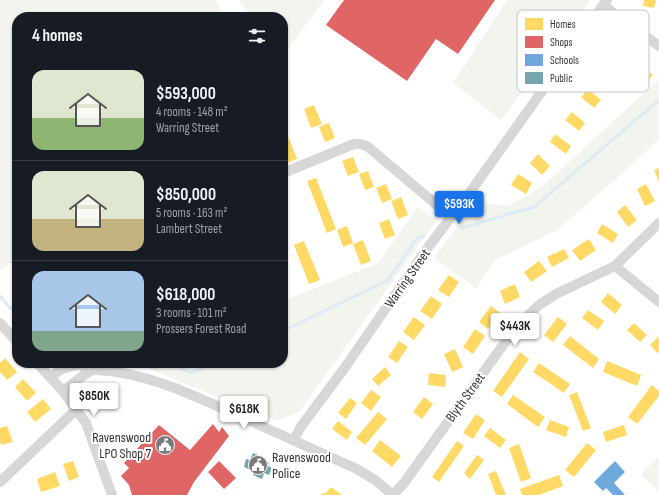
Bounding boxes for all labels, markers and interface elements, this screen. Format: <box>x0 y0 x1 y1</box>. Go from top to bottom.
legend <box>517 10 649 92</box>
text: Homes <box>550 18 576 31</box>
icon: filters <box>246 25 268 47</box>
text: 4 homes <box>32 26 83 46</box>
text: Shops <box>550 36 573 49</box>
text: Schools <box>550 54 579 67</box>
text: Public <box>550 72 573 85</box>
text: $593,000 <box>156 84 216 104</box>
icon: home <box>64 86 112 134</box>
text: 4 rooms · 148 m² <box>156 104 228 120</box>
text: Warring Street <box>156 120 219 136</box>
text: $850,000 <box>156 185 216 205</box>
icon: home <box>64 187 112 235</box>
pin: $593K <box>431 191 487 225</box>
text: $593K <box>444 196 474 212</box>
text: 5 rooms · 163 m² <box>156 205 227 221</box>
text: Lambert Street <box>156 221 222 237</box>
street label: Warring Street <box>381 246 434 311</box>
text: $618,000 <box>156 285 215 305</box>
icon: home <box>64 287 112 335</box>
text: 3 rooms · 101 m² <box>156 305 227 321</box>
pin: $443K <box>487 313 543 347</box>
text: $443K <box>499 318 531 334</box>
text: Prossers Forest Road <box>156 321 246 337</box>
street label: Blyth Street <box>442 369 489 425</box>
pin: $850K <box>66 383 122 417</box>
text: $850K <box>78 388 110 404</box>
pin: $618K <box>216 396 272 430</box>
text: $618K <box>229 401 259 417</box>
place label: Ravenswood LPO Shop 7 <box>92 429 151 462</box>
public building icon: Ravenswood LPO Shop 7 <box>154 434 176 456</box>
place label: Ravenswood Police <box>272 449 331 482</box>
public building icon: Ravenswood Police <box>247 454 269 476</box>

